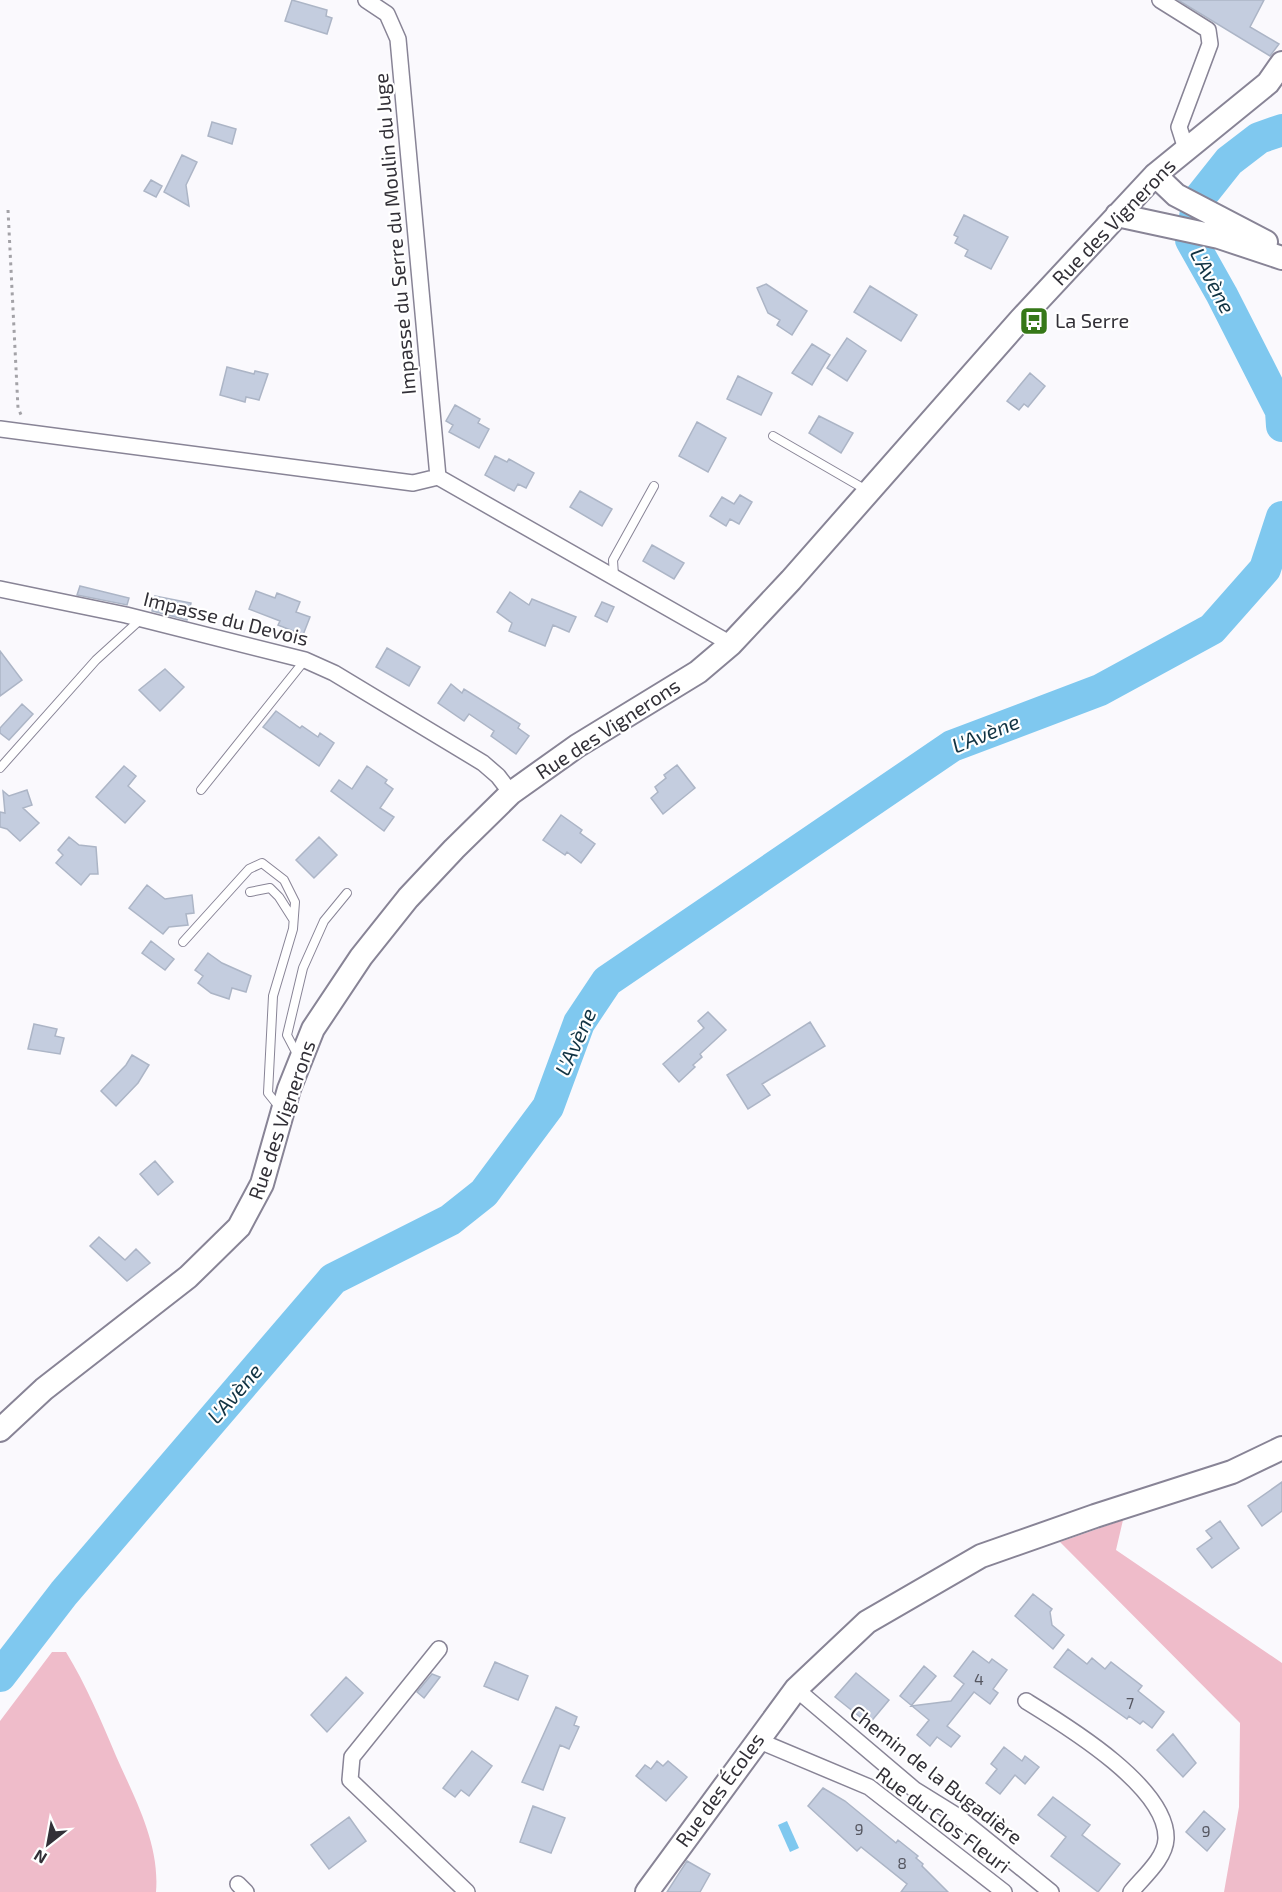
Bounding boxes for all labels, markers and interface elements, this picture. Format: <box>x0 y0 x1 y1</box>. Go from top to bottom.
street label: Impasse du Serre du Moulin du Juge <box>368 72 420 396</box>
street label: Rue des Vignerons <box>1047 153 1180 290</box>
water label: L'Avène <box>1186 243 1241 317</box>
bus stop icon: La Serre <box>1018 305 1050 337</box>
place label: La Serre <box>1055 308 1129 332</box>
street label: Impasse du Devois <box>141 586 311 650</box>
street label: Rue des Vignerons <box>531 673 684 784</box>
water label: L'Avène <box>948 708 1023 757</box>
water label: L'Avène <box>549 1004 600 1079</box>
street label: Rue des Vignerons <box>243 1037 320 1202</box>
water label: L'Avène <box>201 1358 267 1428</box>
house number: 4 <box>974 1669 984 1688</box>
house number: 7 <box>1126 1693 1134 1712</box>
street label: Chemin de la Bugadière <box>846 1700 1027 1849</box>
street label: Rue des Écoles <box>670 1728 769 1851</box>
street label: Rue du Clos Fleuri <box>872 1761 1015 1877</box>
north arrow <box>18 1814 78 1874</box>
house number: 9 <box>854 1819 864 1838</box>
house number: 9 <box>1201 1821 1211 1840</box>
text: N <box>30 1846 50 1868</box>
house number: 8 <box>897 1853 907 1872</box>

